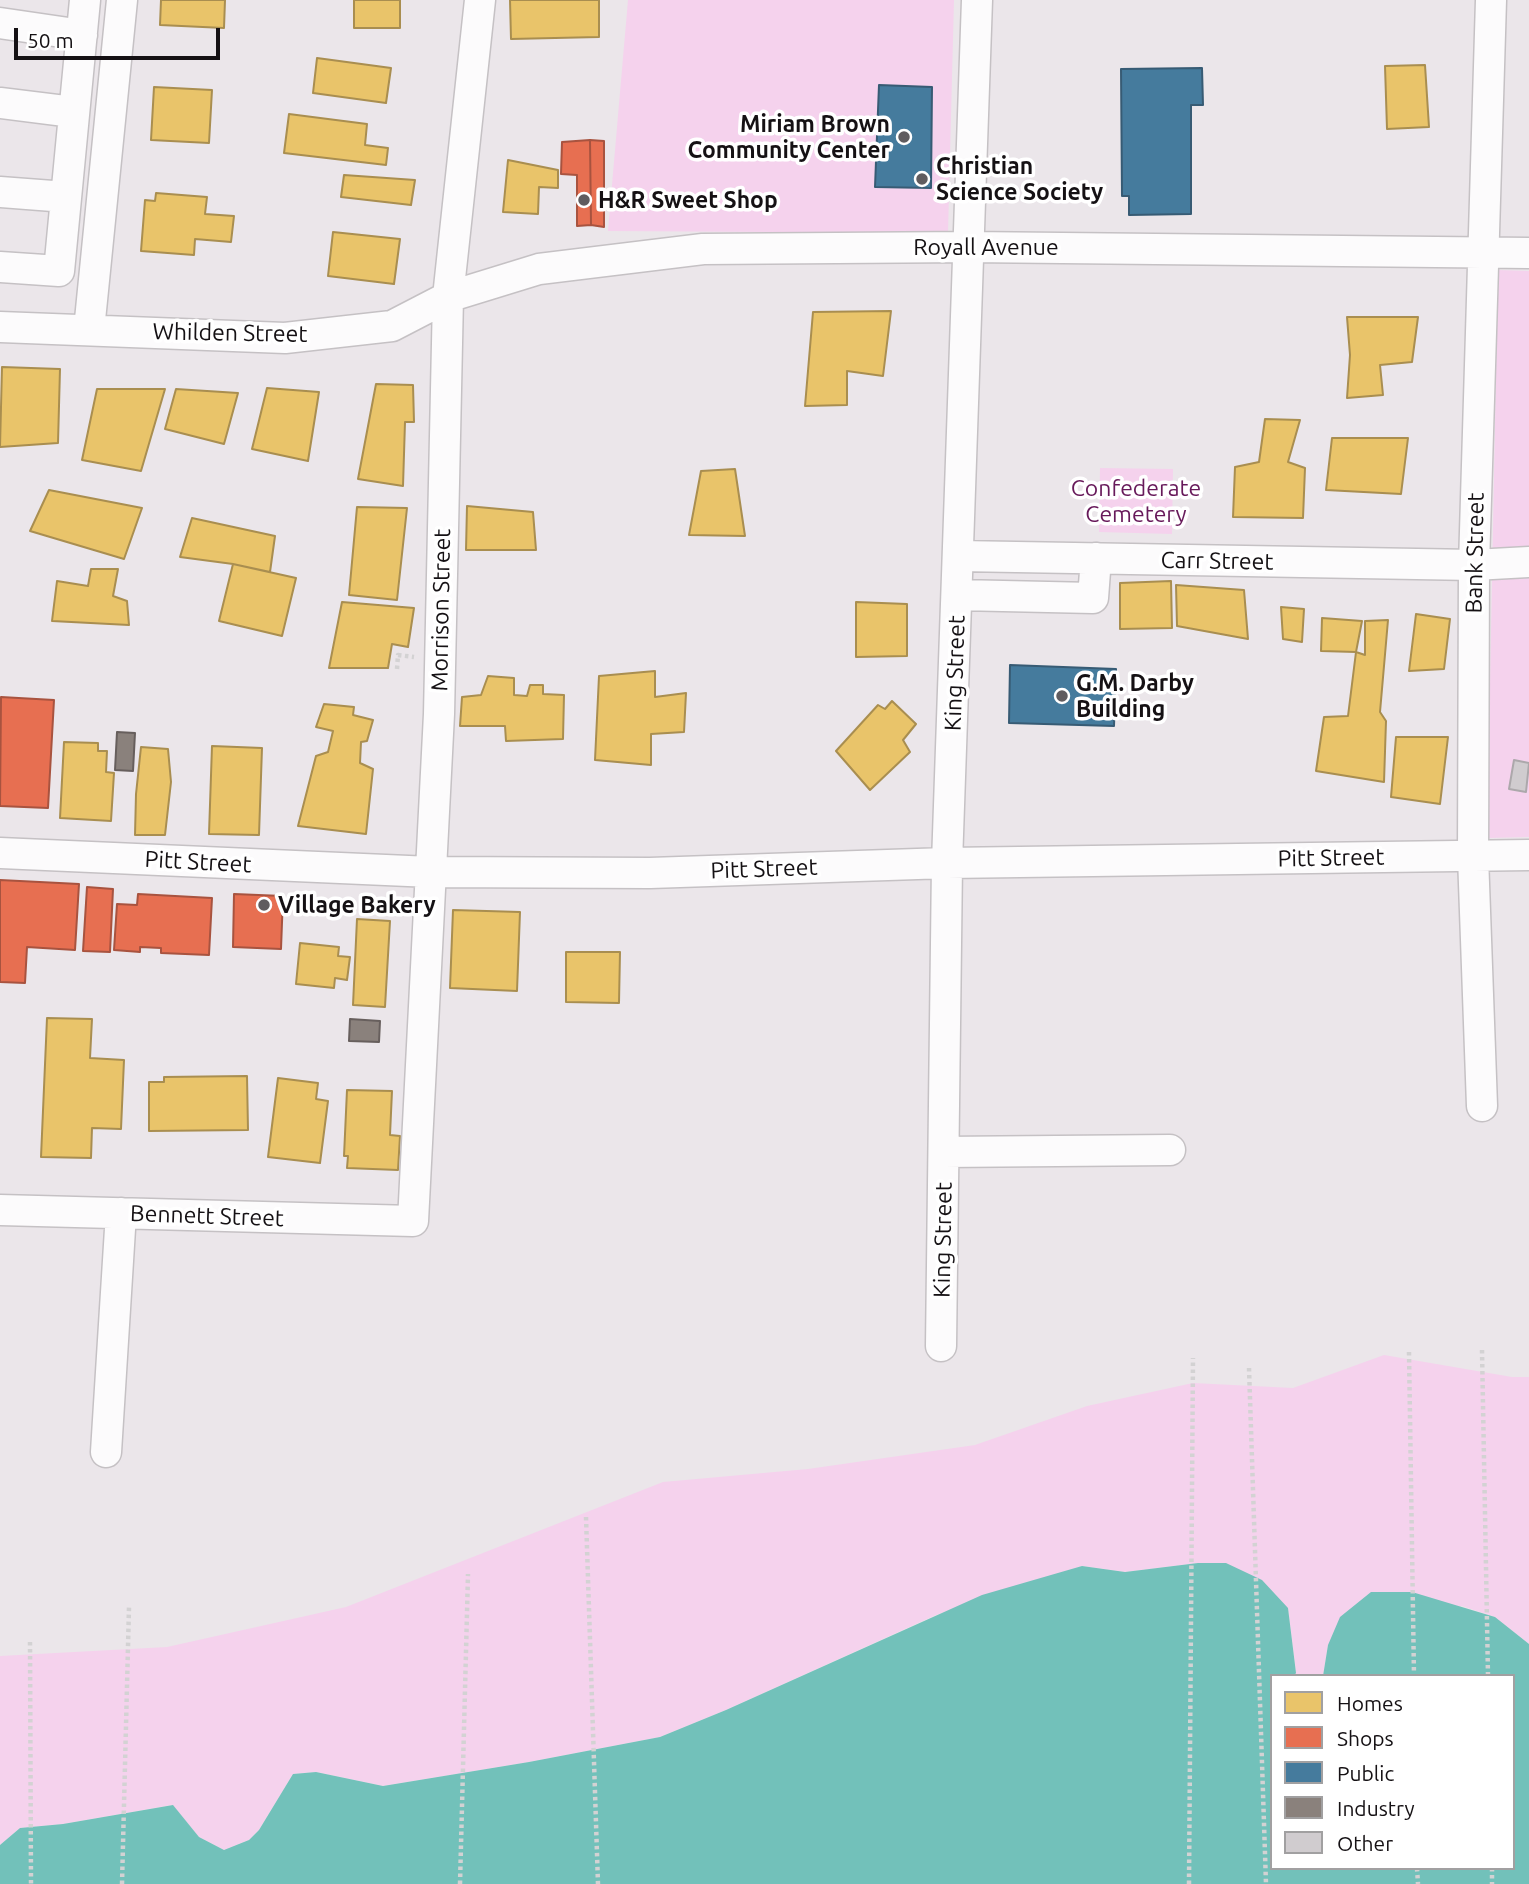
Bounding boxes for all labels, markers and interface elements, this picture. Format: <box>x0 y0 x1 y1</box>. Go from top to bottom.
scale bar <box>18 14 224 58</box>
text: 50 m <box>27 28 74 52</box>
place label: Miriam Brown Community Center <box>688 110 890 164</box>
marker: Miriam Brown Community Center <box>896 129 912 145</box>
place label: Christian Science Society <box>936 152 1103 206</box>
marker: Christian Science Society <box>914 171 930 187</box>
place label: H&R Sweet Shop <box>598 186 778 214</box>
marker: H&R Sweet Shop <box>576 192 592 208</box>
street label: Royall Avenue <box>913 233 1059 261</box>
street label: Whilden Street <box>152 318 308 348</box>
park label: Confederate Cemetery <box>1071 474 1201 528</box>
street label: Bank Street <box>1460 492 1490 614</box>
street label: Morrison Street <box>426 529 456 691</box>
street label: Carr Street <box>1160 546 1274 576</box>
street label: King Street <box>939 615 971 731</box>
place label: G.M. Darby Building <box>1076 669 1194 723</box>
marker: G.M. Darby Building <box>1054 688 1070 704</box>
street label: Pitt Street <box>1277 843 1385 873</box>
street label: Pitt Street <box>144 845 252 879</box>
street label: Pitt Street <box>710 853 818 885</box>
place label: Village Bakery <box>278 891 436 919</box>
marker: Village Bakery <box>256 897 272 913</box>
street label: King Street <box>928 1182 958 1298</box>
street label: Bennett Street <box>130 1200 284 1232</box>
legend <box>1270 1674 1515 1870</box>
text: Homes <box>1337 1691 1403 1715</box>
text: Shops <box>1337 1726 1394 1750</box>
text: Public <box>1337 1761 1394 1785</box>
text: Industry <box>1337 1796 1415 1820</box>
text: Other <box>1337 1831 1393 1855</box>

